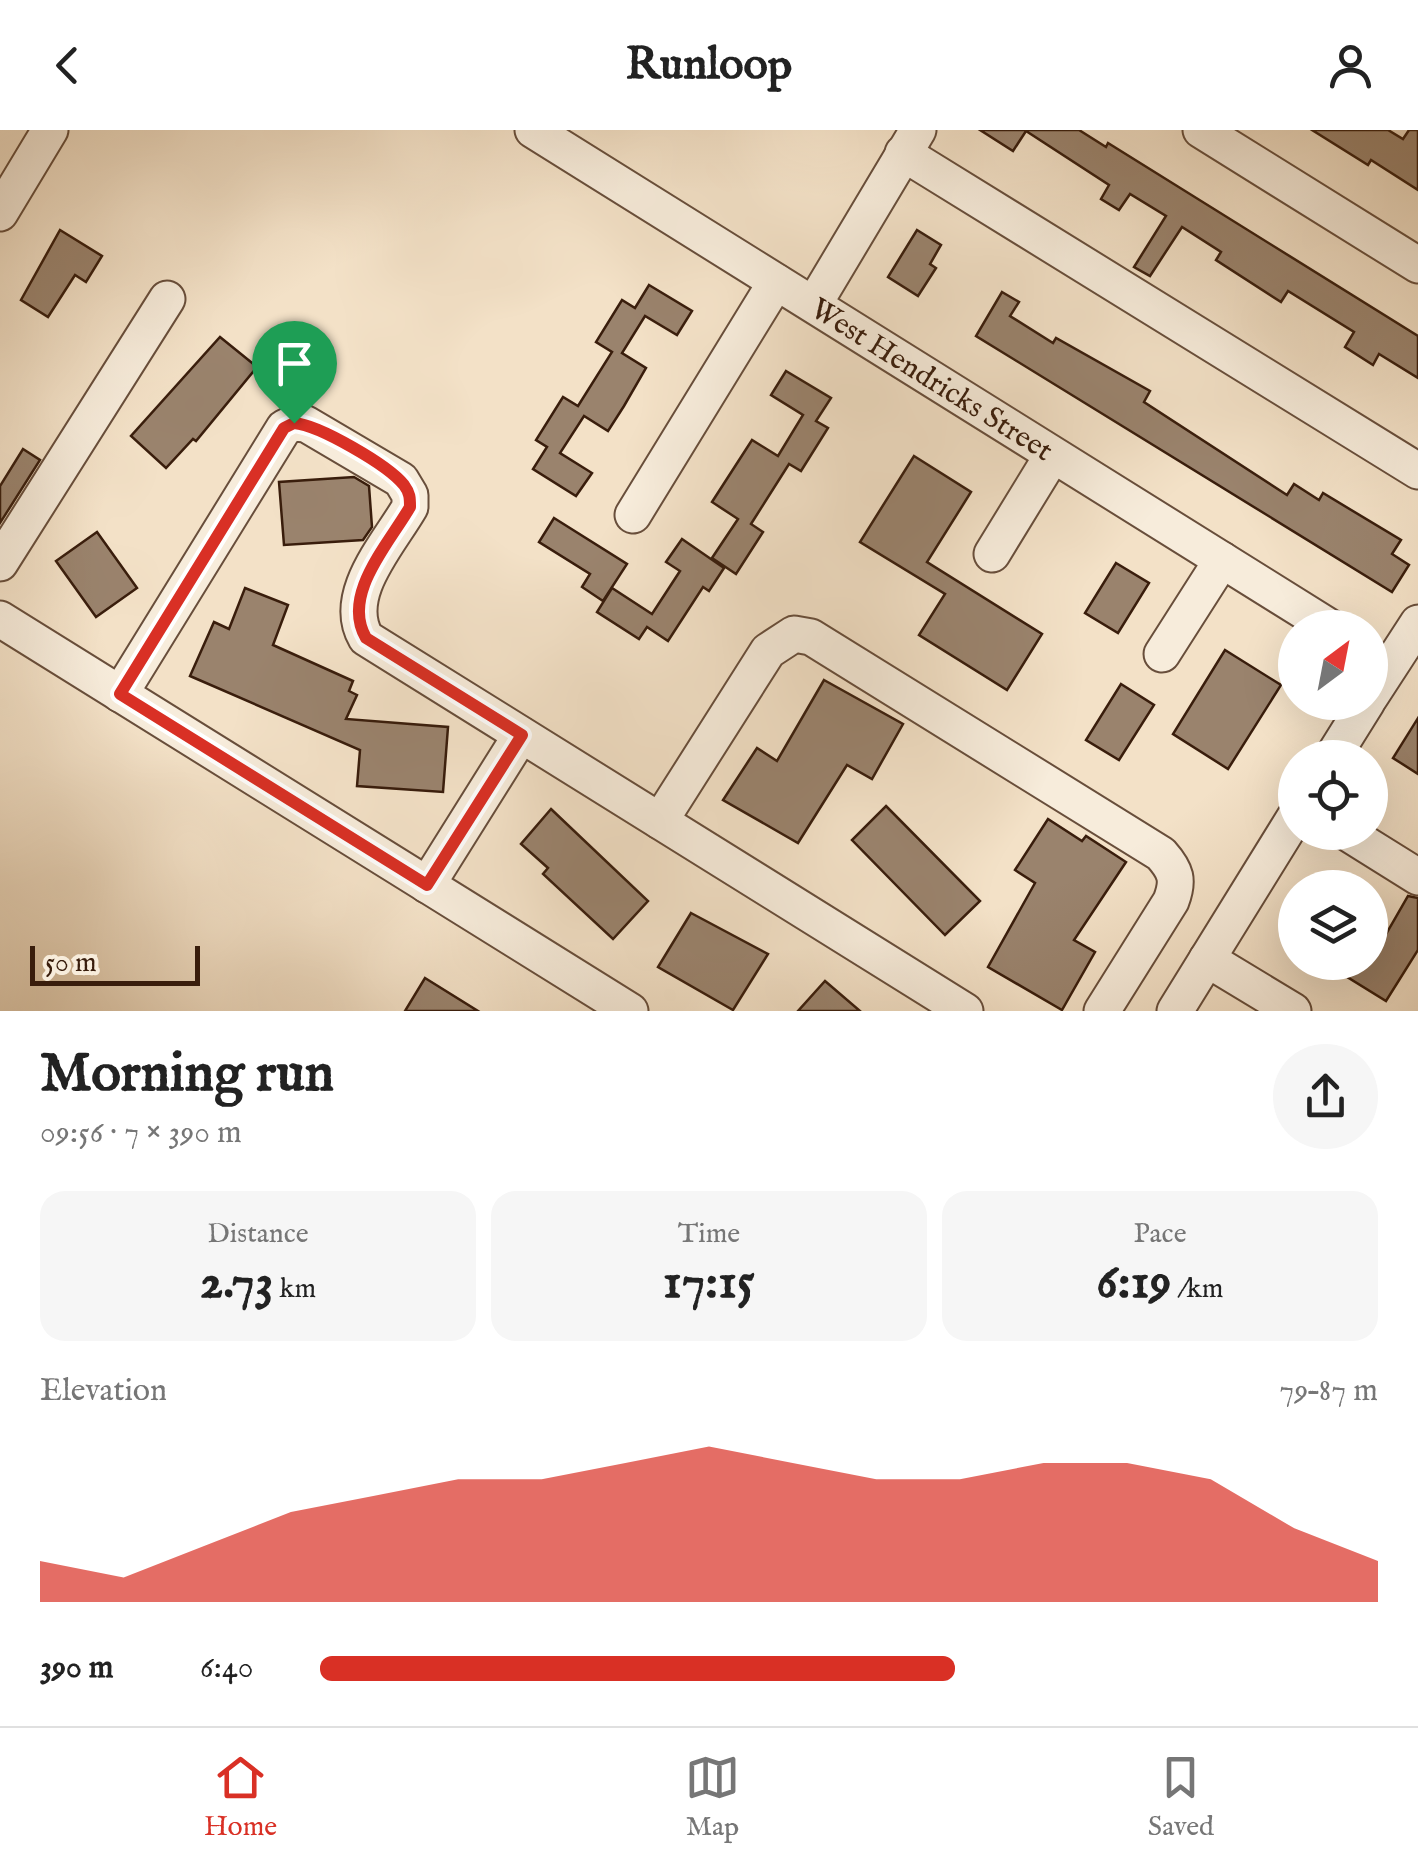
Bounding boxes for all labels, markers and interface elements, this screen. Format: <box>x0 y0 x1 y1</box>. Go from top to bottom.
text: Runloop <box>626 37 792 94</box>
icon: back <box>40 38 95 93</box>
icon: person <box>1323 38 1378 93</box>
street label: West Hendricks Street <box>803 291 1059 471</box>
pin <box>252 321 337 424</box>
icon: arrive <box>267 336 322 391</box>
north arrow <box>1278 610 1388 720</box>
map controls <box>1278 610 1388 980</box>
button: locate <box>1278 740 1388 850</box>
button: layers <box>1278 870 1388 980</box>
scale bar <box>30 941 200 986</box>
text: 50 m <box>45 946 97 981</box>
text: Morning run <box>40 1040 334 1110</box>
button: share <box>1273 1044 1378 1149</box>
text: 09:56 · 7 × 390 m <box>40 1113 242 1154</box>
text: Distance <box>207 1217 309 1252</box>
text: Time <box>678 1217 740 1252</box>
text: Pace <box>1134 1217 1186 1252</box>
text: 2.73 <box>200 1252 273 1315</box>
text: 17:15 <box>663 1252 755 1315</box>
text: 6:19 <box>1096 1252 1171 1315</box>
text: km <box>273 1272 316 1307</box>
text: /km <box>1171 1272 1224 1307</box>
text: Elevation <box>40 1371 167 1412</box>
text: 79–87 m <box>1279 1371 1378 1412</box>
text: 390 m <box>40 1648 113 1689</box>
text: 6:40 <box>200 1648 253 1689</box>
tab: Home <box>204 1750 277 1845</box>
tab: Map <box>685 1750 740 1845</box>
tab: Saved <box>1148 1750 1214 1845</box>

